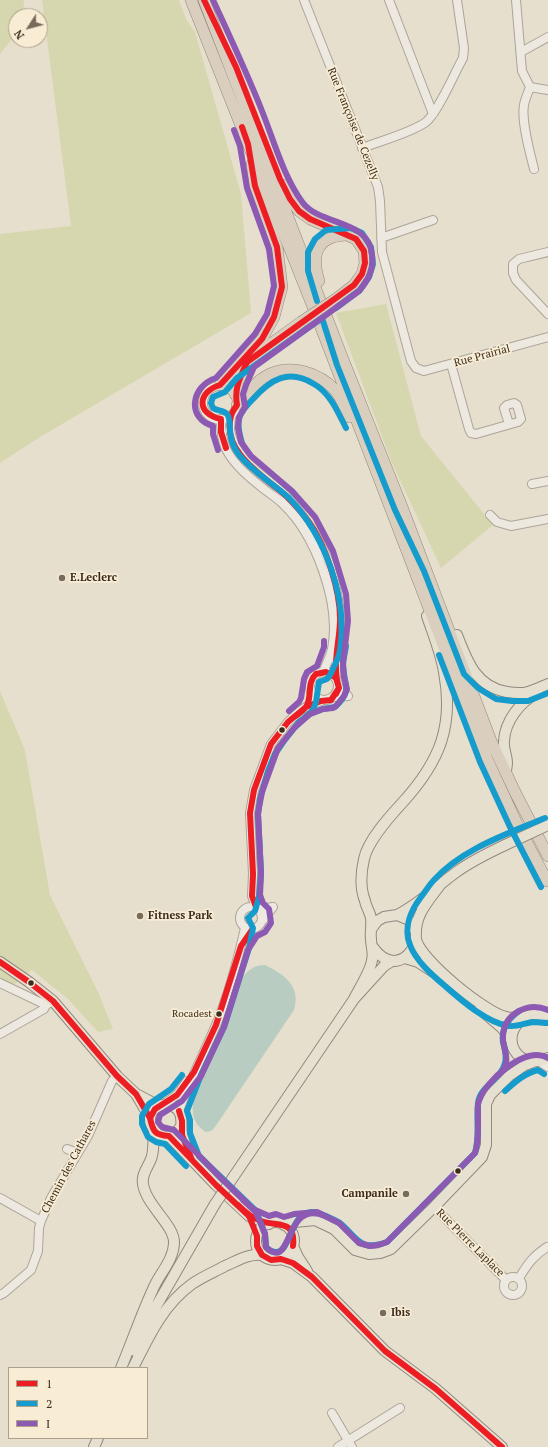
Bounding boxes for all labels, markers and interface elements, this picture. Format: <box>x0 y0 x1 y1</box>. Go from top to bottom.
north arrow <box>8 8 48 48</box>
text: N <box>11 27 27 42</box>
street label: Rue Françoise de Cezelly <box>324 66 382 182</box>
street label: Rue Prairial <box>452 342 512 370</box>
place label: E.Leclerc <box>70 571 117 585</box>
marker: E.Leclerc <box>57 573 67 583</box>
unlabelled marker <box>277 725 287 735</box>
place label: Fitness Park <box>148 909 213 923</box>
marker: Fitness Park <box>135 911 145 921</box>
unlabelled marker <box>26 978 36 988</box>
place label: Rocadest <box>172 1008 212 1020</box>
marker: Rocadest <box>214 1009 224 1019</box>
street label: Chemin des Cathares <box>39 1118 99 1216</box>
unlabelled marker <box>453 1166 463 1176</box>
place label: Campanile <box>341 1187 398 1201</box>
marker: Campanile <box>401 1189 411 1199</box>
street label: Rue Pierre Laplace <box>433 1206 507 1280</box>
place label: Ibis <box>391 1306 410 1320</box>
marker: Ibis <box>378 1308 388 1318</box>
legend <box>8 1367 148 1439</box>
text: 1 <box>46 1376 52 1391</box>
text: 2 <box>46 1396 52 1411</box>
text: I <box>46 1416 50 1431</box>

